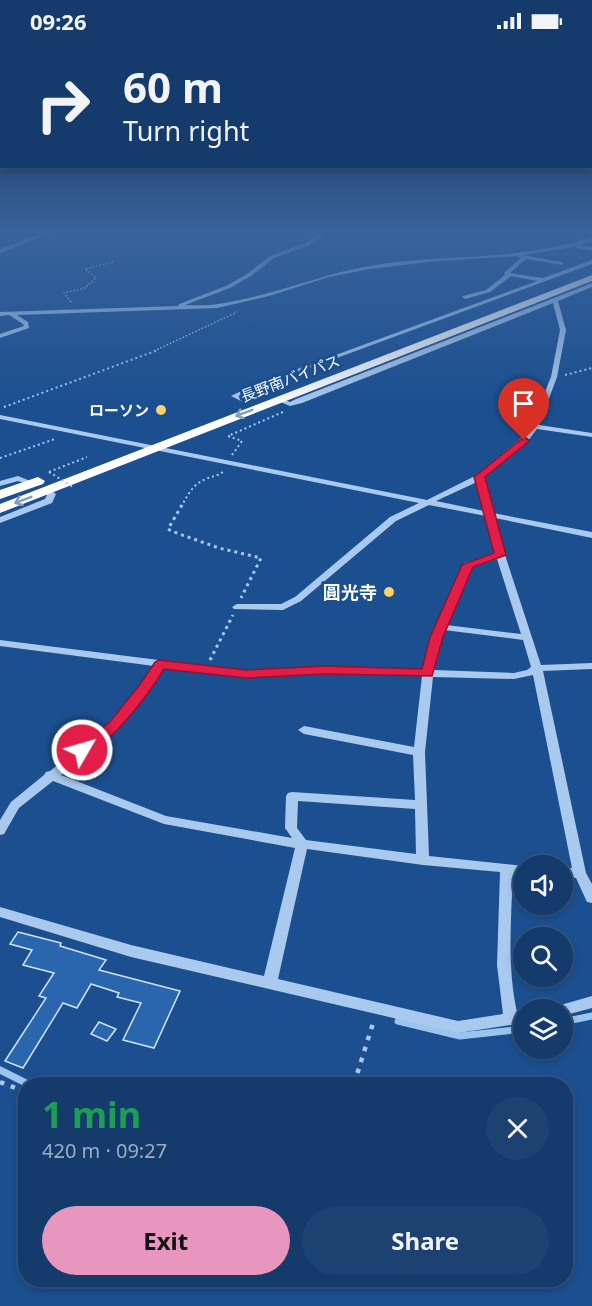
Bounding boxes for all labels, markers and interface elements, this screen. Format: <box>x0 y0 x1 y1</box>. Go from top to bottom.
text: 09:26 <box>30 6 87 36</box>
text: 60 m <box>123 58 223 115</box>
icon: right <box>24 66 102 144</box>
text: Turn right <box>123 112 249 149</box>
street label: 長野南バイパス <box>238 350 342 406</box>
pin <box>498 378 549 440</box>
icon: arrive <box>507 387 540 420</box>
place label: ローソン <box>89 400 149 420</box>
marker: ローソン <box>154 403 168 417</box>
one-way arrow <box>235 409 254 420</box>
one-way arrow <box>14 495 33 506</box>
place label: 圓光寺 <box>323 580 377 604</box>
marker: 圓光寺 <box>382 585 396 599</box>
position arrow <box>50 718 114 782</box>
map controls <box>513 855 573 1059</box>
button: sound <box>513 855 573 915</box>
button: search <box>513 927 573 987</box>
button: layers <box>513 999 573 1059</box>
text: 1 min <box>42 1090 141 1139</box>
button: close <box>486 1097 549 1160</box>
text: 420 m · 09:27 <box>42 1137 167 1164</box>
button: Exit <box>42 1206 290 1275</box>
button: Share <box>302 1206 549 1275</box>

